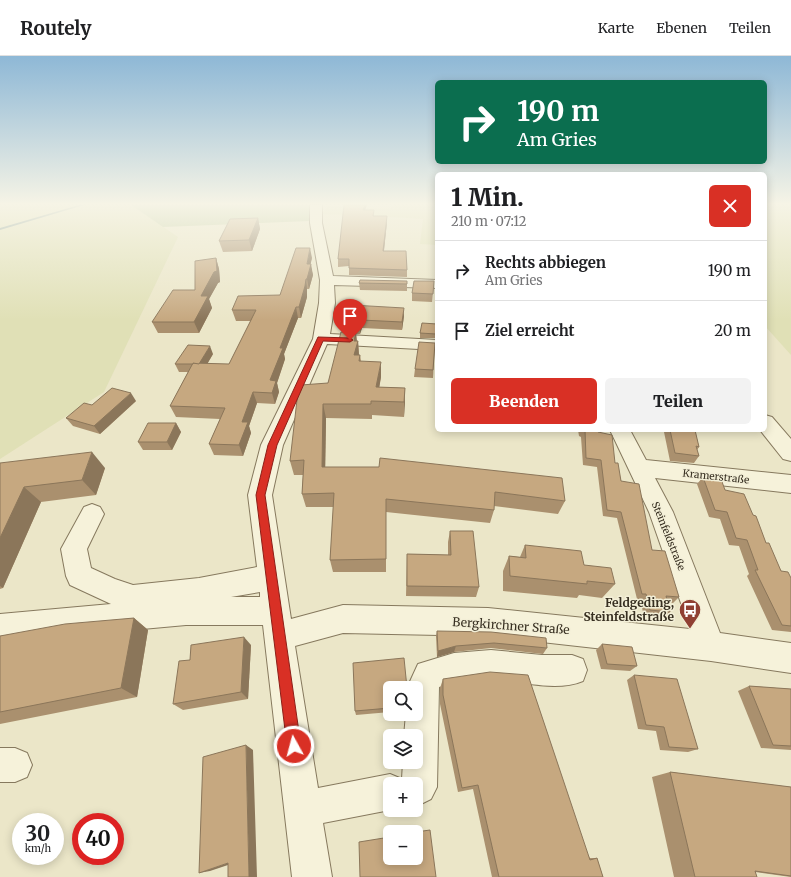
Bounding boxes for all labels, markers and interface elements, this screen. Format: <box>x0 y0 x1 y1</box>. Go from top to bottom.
text: Routely <box>20 16 92 40</box>
text: Karte <box>598 19 634 37</box>
text: Ebenen <box>656 19 707 37</box>
text: Teilen <box>729 19 771 37</box>
text: 190 m <box>517 93 599 129</box>
icon: right <box>451 96 503 148</box>
text: Am Gries <box>517 128 597 151</box>
text: 1 Min. <box>451 182 524 213</box>
button: close <box>709 185 751 227</box>
text: 210 m · 07:12 <box>451 213 527 230</box>
text: Rechts abbiegen <box>485 253 606 272</box>
icon: right <box>451 260 473 282</box>
text: 190 m <box>708 261 751 280</box>
text: Am Gries <box>485 272 543 289</box>
pin <box>333 299 367 340</box>
icon: arrive <box>339 305 361 327</box>
icon: arrive <box>451 320 473 342</box>
text: Ziel erreicht <box>485 321 575 340</box>
text: 20 m <box>714 321 751 340</box>
button: Beenden <box>451 378 597 424</box>
button: Teilen <box>605 378 751 424</box>
street label: Kramerstraße <box>682 467 750 486</box>
street label: Steinfeldstraße <box>649 500 688 573</box>
place label: Feldgeding, Steinfeldstraße <box>583 595 675 624</box>
bus stop icon: Feldgeding, Steinfeldstraße <box>677 597 703 630</box>
street label: Bergkirchner Straße <box>452 614 570 637</box>
map controls <box>383 681 423 865</box>
button: search <box>383 681 423 721</box>
position arrow <box>273 725 315 767</box>
button: layers <box>383 729 423 769</box>
button: + <box>383 777 423 817</box>
speed limit sign: 40 <box>72 813 124 865</box>
text: 30 <box>26 821 50 846</box>
button: − <box>383 825 423 865</box>
text: km/h <box>25 842 51 855</box>

